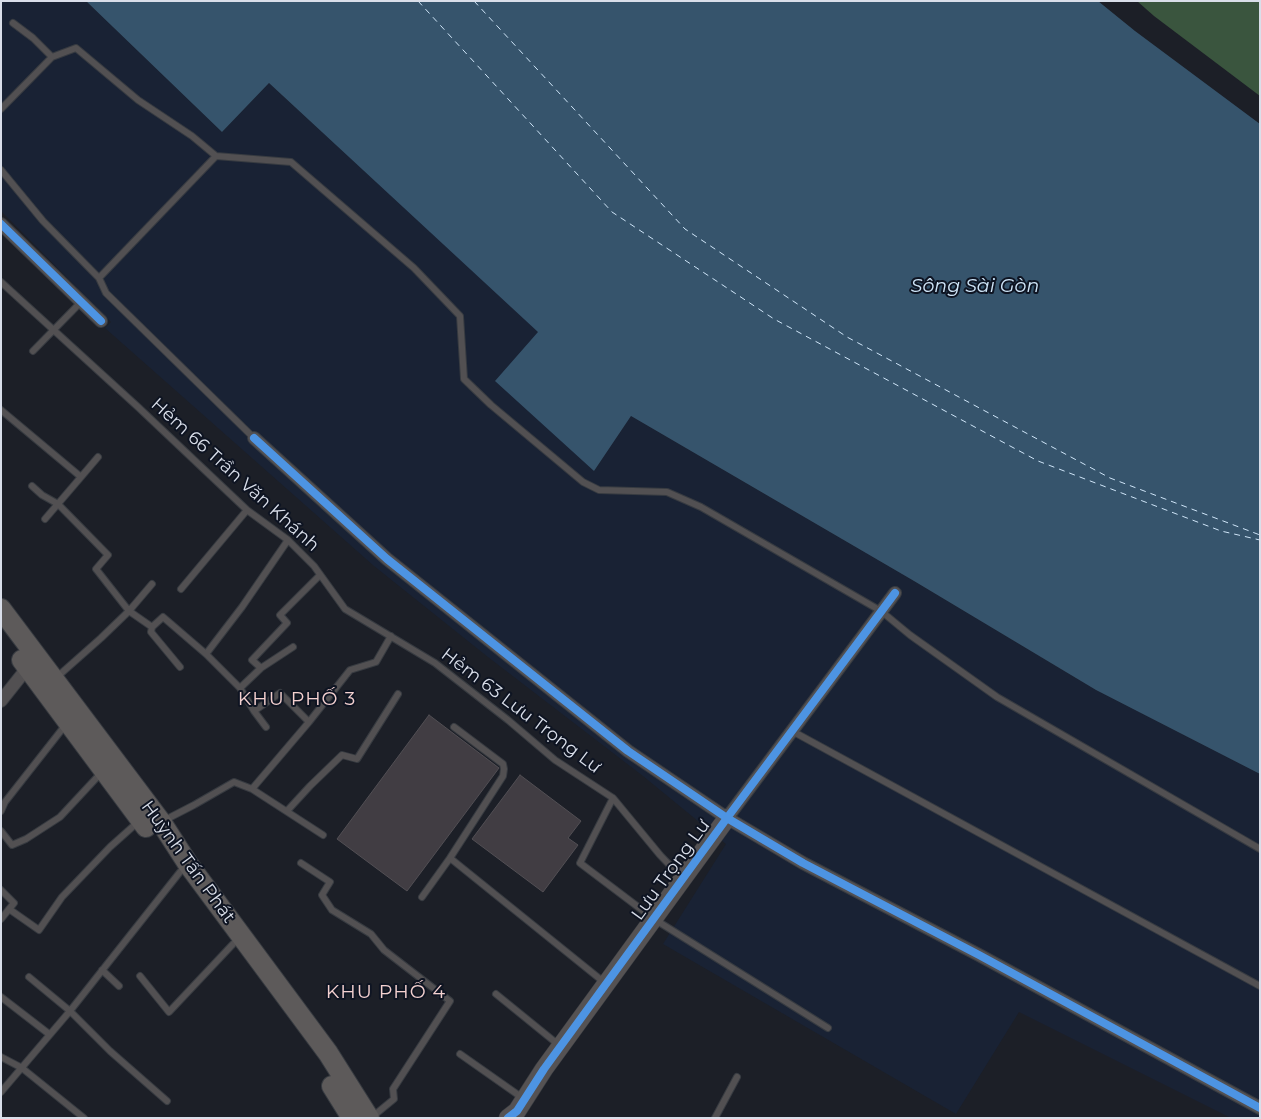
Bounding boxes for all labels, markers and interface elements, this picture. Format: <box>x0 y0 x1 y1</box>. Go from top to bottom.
water label: Sông Sài Gòn <box>911 275 1039 297</box>
street label: Hẻm 66 Trần Văn Khánh <box>146 394 324 556</box>
street label: Hẻm 63 Lưu Trọng Lư <box>437 644 605 778</box>
district label: KHU PHỐ 3 <box>237 688 357 710</box>
street label: Huỳnh Tấn Phát <box>136 797 240 927</box>
street label: Lưu Trọng Lư <box>627 815 715 925</box>
district label: KHU PHỐ 4 <box>325 981 447 1003</box>

